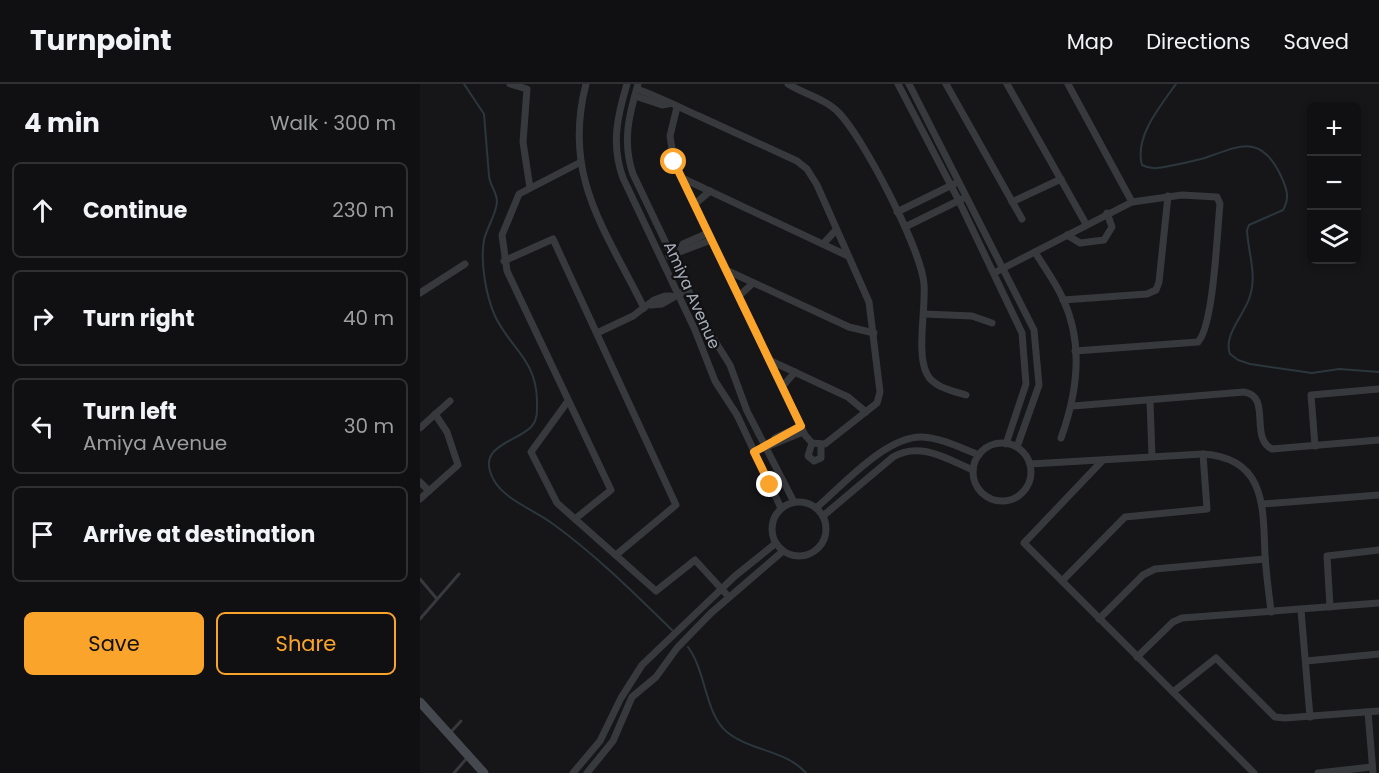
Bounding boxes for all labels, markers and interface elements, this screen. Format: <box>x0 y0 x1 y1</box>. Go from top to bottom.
text: Turnpoint <box>30 21 172 60</box>
text: Map <box>1067 27 1113 56</box>
text: Directions <box>1146 27 1250 56</box>
text: Saved <box>1283 27 1349 56</box>
map controls <box>1307 102 1361 264</box>
button: + <box>1307 102 1361 156</box>
text: 4 min <box>24 105 100 141</box>
text: Walk · 300 m <box>270 109 396 137</box>
route start <box>660 148 686 174</box>
button: − <box>1307 156 1361 210</box>
icon: ahead <box>26 194 59 227</box>
text: Continue <box>83 195 187 226</box>
text: 230 m <box>332 196 394 224</box>
button: layers <box>1307 210 1361 264</box>
street label: Amiya Avenue <box>658 238 726 352</box>
icon: right <box>26 302 59 335</box>
text: Turn right <box>83 303 194 334</box>
text: 40 m <box>343 304 394 332</box>
text: Turn left <box>83 396 177 427</box>
icon: left <box>26 410 59 443</box>
text: 30 m <box>344 412 394 440</box>
text: Amiya Avenue <box>83 429 227 457</box>
route end <box>756 471 782 497</box>
icon: arrive <box>26 518 59 551</box>
text: Arrive at destination <box>83 519 315 550</box>
button: Save <box>24 612 204 675</box>
button: Share <box>216 612 396 675</box>

